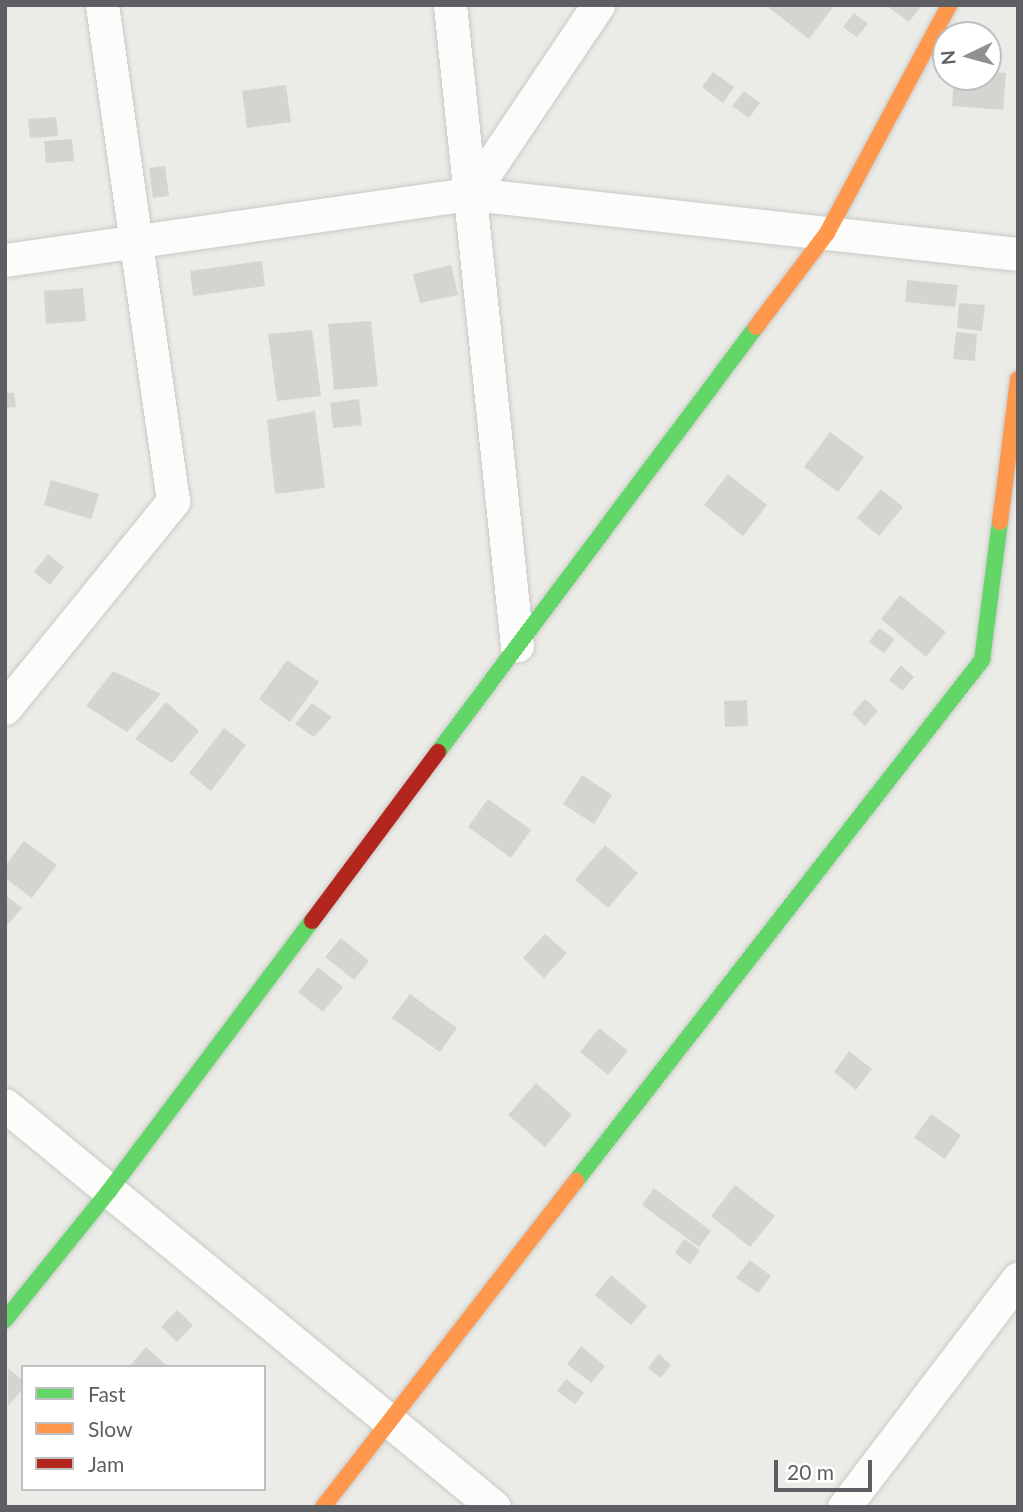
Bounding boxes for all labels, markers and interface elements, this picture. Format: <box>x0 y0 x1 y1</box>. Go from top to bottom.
north arrow <box>932 21 1002 91</box>
text: N <box>935 49 960 66</box>
legend <box>21 1365 266 1491</box>
text: Fast <box>88 1381 125 1406</box>
text: Slow <box>88 1416 132 1441</box>
scale bar <box>778 1446 876 1490</box>
text: Jam <box>88 1451 124 1476</box>
text: 20 m <box>787 1459 834 1484</box>

